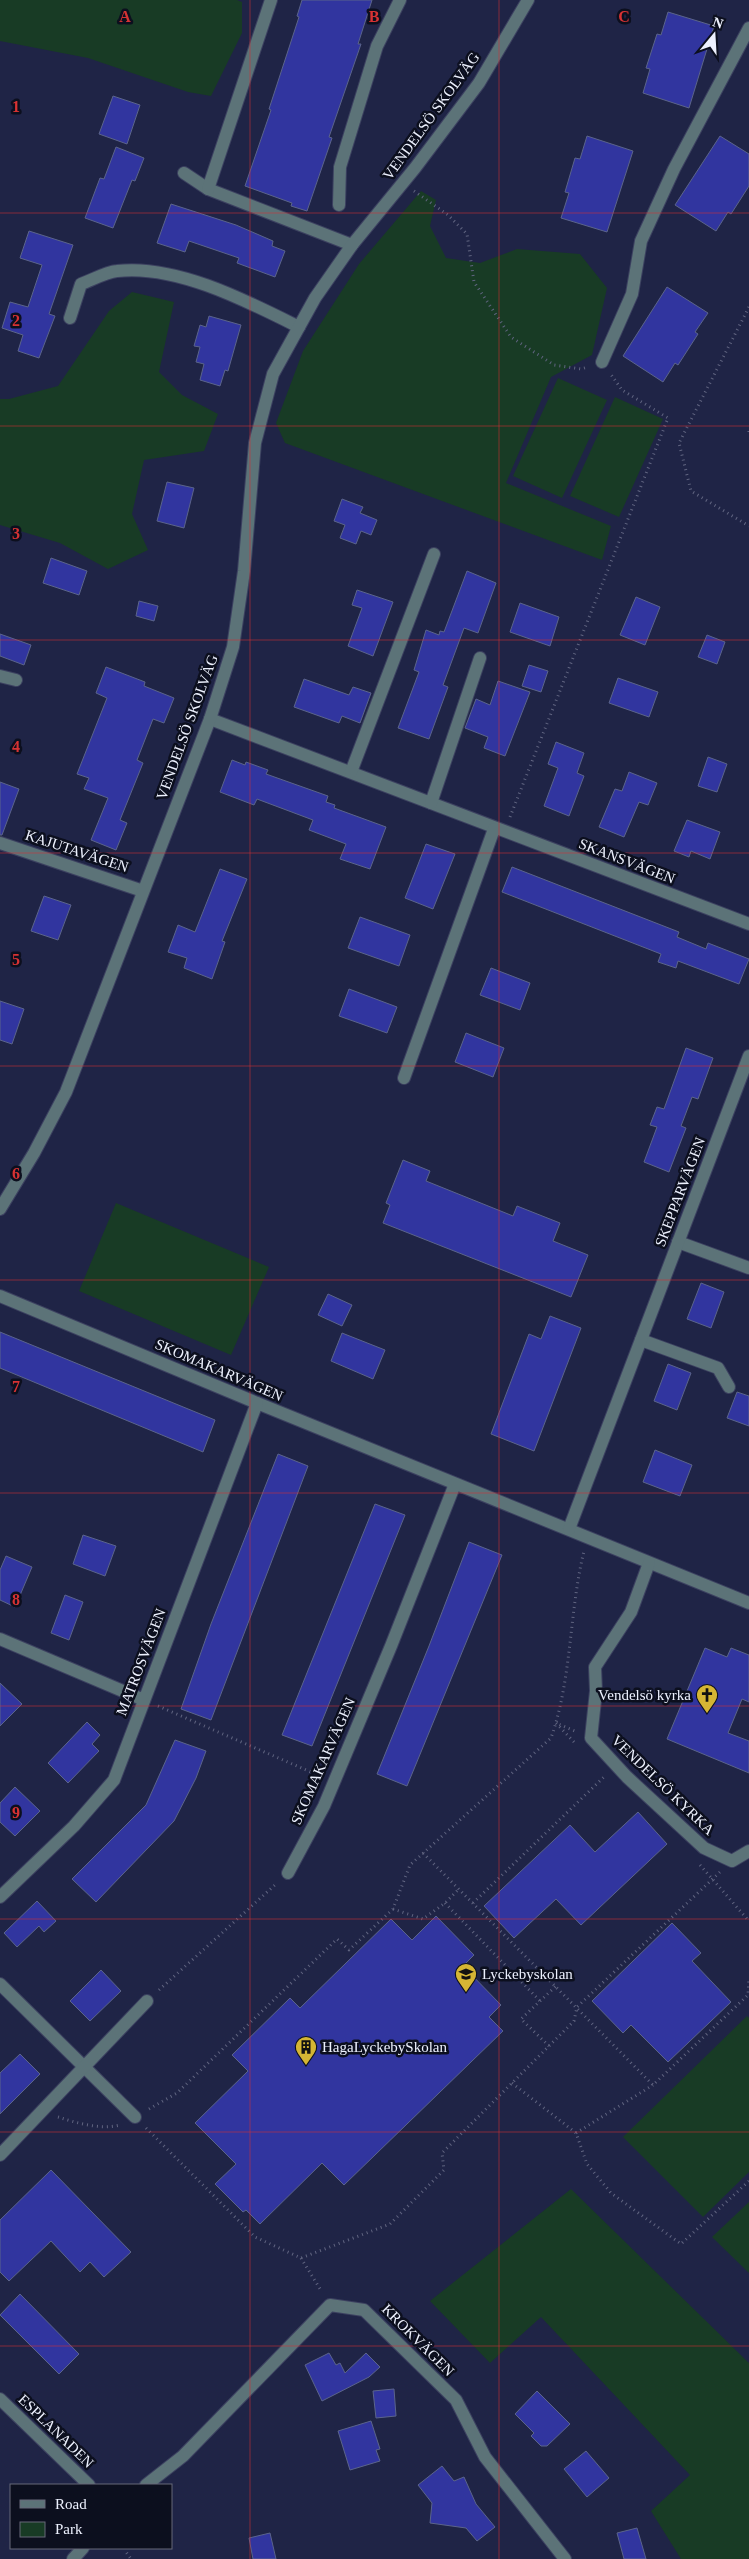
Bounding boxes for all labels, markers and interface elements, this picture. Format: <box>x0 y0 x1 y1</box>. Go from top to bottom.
text: A <box>119 8 131 25</box>
text: B <box>369 8 380 25</box>
text: C <box>618 8 630 25</box>
north arrow <box>689 10 739 60</box>
text: N <box>711 14 725 32</box>
street label: VENDELSÖ SKOLVÄG <box>380 49 483 183</box>
text: 1 <box>12 98 20 115</box>
text: 2 <box>12 312 20 329</box>
text: 3 <box>12 525 20 542</box>
street label: VENDELSÖ SKOLVÄG <box>153 652 221 802</box>
text: 4 <box>12 738 20 755</box>
street label: KAJUTAVÄGEN <box>23 827 131 875</box>
street label: SKANSVÄGEN <box>577 835 677 887</box>
text: 5 <box>12 951 20 968</box>
street label: SKEPPARVÄGEN <box>652 1135 708 1249</box>
text: 6 <box>12 1165 20 1182</box>
street label: SKOMAKARVÄGEN <box>153 1336 285 1404</box>
text: 7 <box>12 1378 20 1395</box>
text: 8 <box>12 1591 20 1608</box>
street label: MATROSVÄGEN <box>113 1606 169 1718</box>
church icon: Vendelsö kyrka <box>695 1683 719 1714</box>
place label: Vendelsö kyrka <box>598 1687 691 1703</box>
street label: SKOMAKARVÄGEN <box>288 1695 358 1827</box>
street label: VENDELSÖ KYRKA <box>608 1732 718 1838</box>
text: 9 <box>12 1804 20 1821</box>
school or university icon: Lyckebyskolan <box>454 1962 478 1993</box>
place label: Lyckebyskolan <box>482 1966 573 1982</box>
building icon: HagaLyckebySkolan <box>294 2035 318 2066</box>
place label: HagaLyckebySkolan <box>322 2039 447 2055</box>
street label: KROKVÄGEN <box>379 2301 457 2379</box>
street label: ESPLANADEN <box>15 2391 97 2471</box>
legend <box>10 2484 172 2549</box>
text: Road <box>55 2496 87 2512</box>
text: Park <box>55 2521 83 2537</box>

